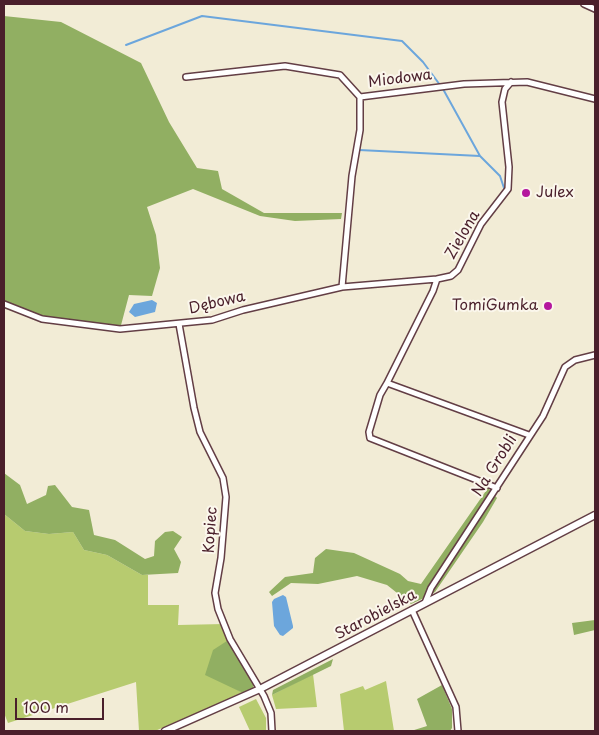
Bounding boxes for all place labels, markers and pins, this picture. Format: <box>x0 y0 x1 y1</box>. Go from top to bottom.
place label: Julex <box>536 184 574 202</box>
marker: Julex <box>520 187 532 199</box>
place label: TomiGumka <box>452 297 538 315</box>
marker: TomiGumka <box>542 300 554 312</box>

